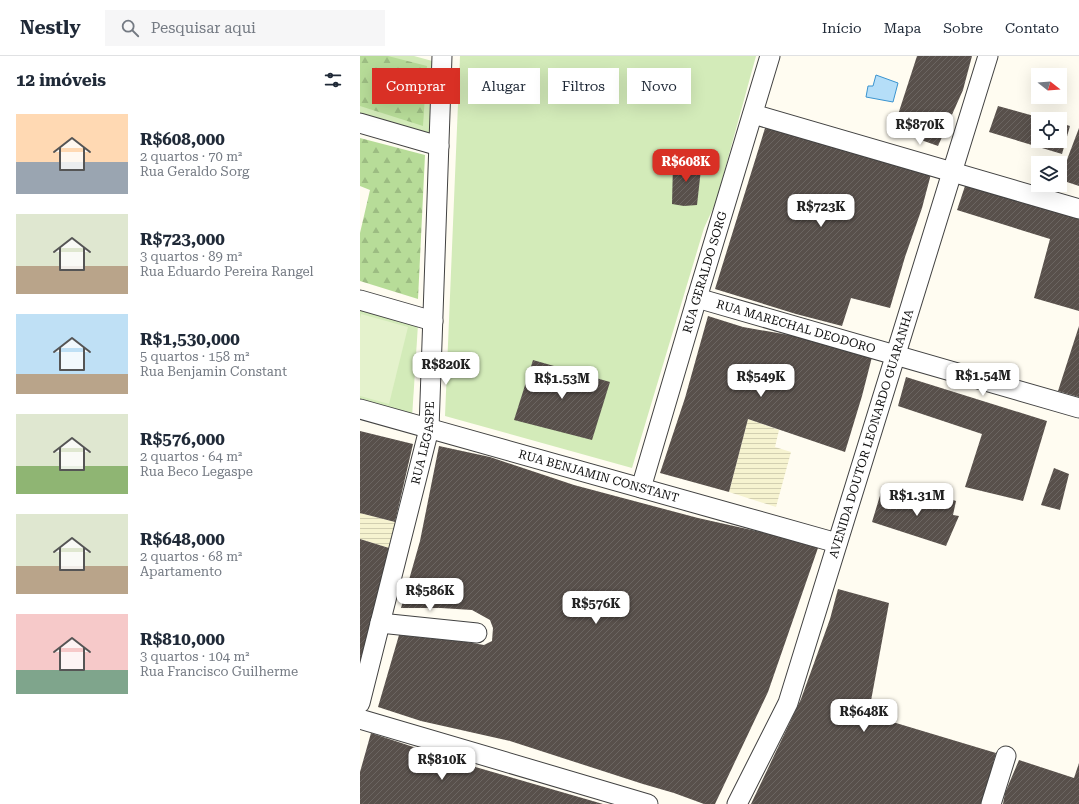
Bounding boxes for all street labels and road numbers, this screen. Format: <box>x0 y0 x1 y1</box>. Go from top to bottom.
street label: RUA GERALDO SORG <box>680 209 730 335</box>
street label: RUA MARECHAL DEODORO <box>715 297 877 356</box>
street label: AVENIDA DOUTOR LEONARDO GUARANHA <box>826 307 916 560</box>
street label: RUA LEGASPE <box>408 401 437 486</box>
street label: RUA BENJAMIN CONSTANT <box>517 447 681 505</box>

